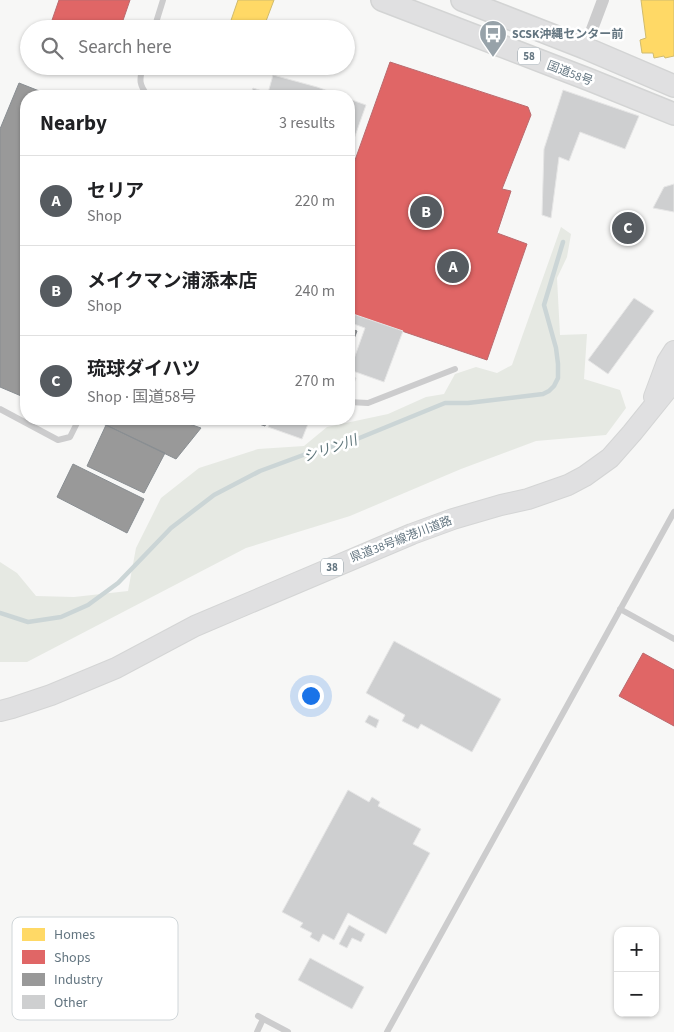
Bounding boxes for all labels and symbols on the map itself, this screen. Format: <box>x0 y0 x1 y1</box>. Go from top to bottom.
bus stop icon: SCSK沖縄センター前 <box>478 19 508 58</box>
place label: SCSK沖縄センター前 <box>512 26 623 43</box>
road number: 58 <box>518 48 540 64</box>
street label: 国道58号 <box>544 57 595 90</box>
pin: B <box>410 193 442 231</box>
pin: C <box>612 209 644 247</box>
pin: A <box>437 248 469 286</box>
water label: シリン川 <box>301 430 362 468</box>
street label: 県道38号線港川道路 <box>348 512 455 567</box>
road number: 38 <box>321 558 343 576</box>
your location <box>298 683 324 709</box>
legend <box>12 917 178 1020</box>
text: Homes <box>54 925 95 945</box>
text: Shops <box>54 948 90 968</box>
text: Industry <box>54 970 103 990</box>
text: Other <box>54 993 88 1013</box>

